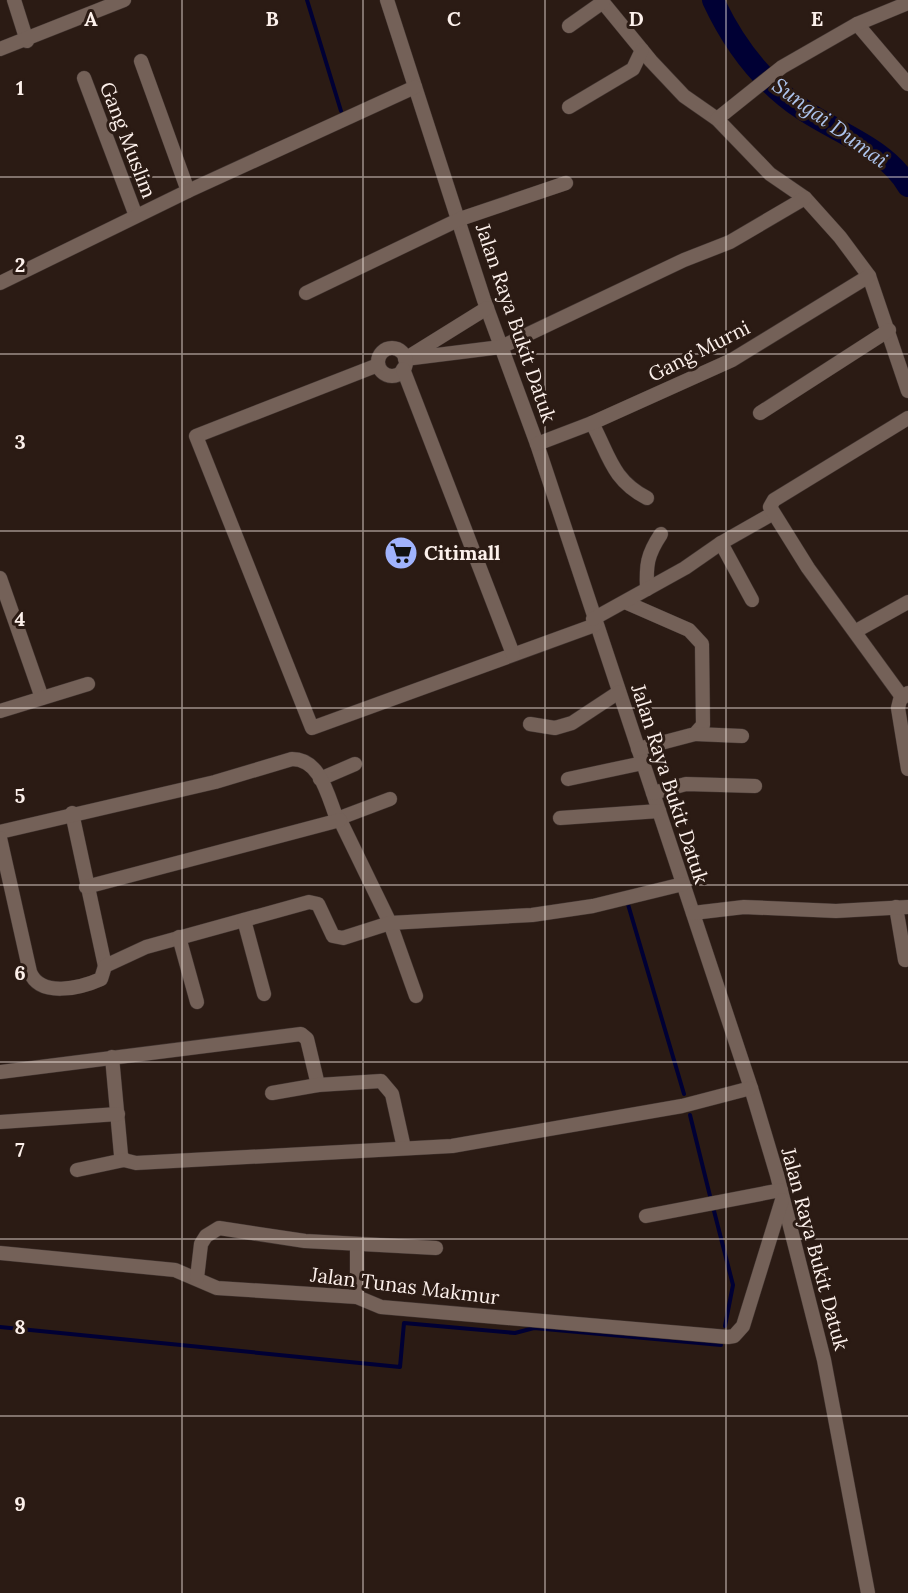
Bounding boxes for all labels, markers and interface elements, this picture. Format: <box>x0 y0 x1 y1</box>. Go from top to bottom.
text: A <box>84 6 98 31</box>
text: B <box>265 6 279 31</box>
text: C <box>447 6 461 31</box>
text: D <box>628 6 644 31</box>
text: E <box>811 6 823 31</box>
water label: Sungai Dumai <box>767 72 894 174</box>
text: 1 <box>16 75 24 100</box>
street label: Gang Muslim <box>95 78 162 202</box>
street label: Jalan Raya Bukit Datuk <box>470 219 562 426</box>
text: 2 <box>15 252 25 277</box>
street label: Gang Murni <box>644 314 754 387</box>
text: 3 <box>14 429 26 454</box>
supermarket icon: Citimall <box>383 535 419 571</box>
place label: Citimall <box>424 540 500 565</box>
text: 4 <box>15 606 26 631</box>
street label: Jalan Raya Bukit Datuk <box>626 680 715 887</box>
text: 5 <box>15 783 26 808</box>
text: 6 <box>14 960 26 985</box>
text: 7 <box>15 1137 25 1162</box>
street label: Jalan Raya Bukit Datuk <box>776 1144 855 1353</box>
street label: Jalan Tunas Makmur <box>308 1261 501 1310</box>
text: 8 <box>14 1314 26 1339</box>
text: 9 <box>14 1491 26 1516</box>

